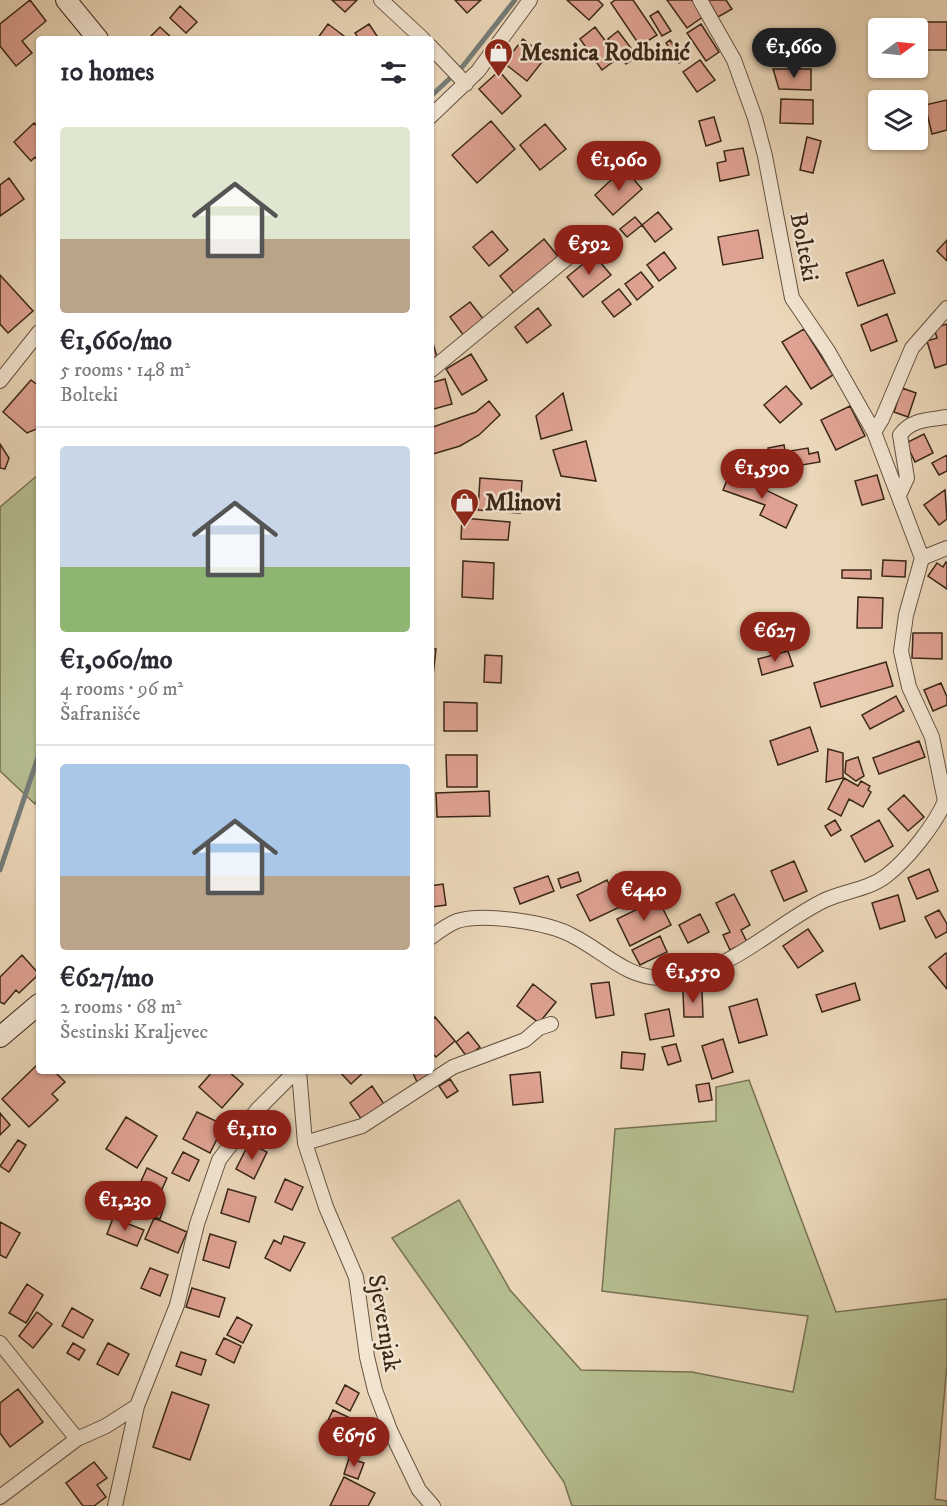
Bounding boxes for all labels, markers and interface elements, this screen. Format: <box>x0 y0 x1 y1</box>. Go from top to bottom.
north arrow <box>868 18 928 78</box>
map controls <box>868 18 928 150</box>
pin: €1,660 <box>745 28 843 79</box>
text: €1,660 <box>766 35 822 60</box>
shop icon: Mesnica Rodbinić <box>483 36 515 78</box>
place label: Mesnica Rodbinić <box>520 38 691 68</box>
text: 10 homes <box>60 56 154 89</box>
icon: filters <box>377 56 410 89</box>
button: layers <box>868 90 928 150</box>
pin: €1,060 <box>570 141 668 192</box>
text: €1,060 <box>591 148 647 173</box>
icon: home <box>181 166 289 274</box>
street label: Bolteki <box>783 210 825 284</box>
pin: €592 <box>553 225 625 276</box>
text: €592 <box>568 232 610 257</box>
text: €1,660/mo <box>60 325 172 358</box>
text: 5 rooms · 148 m² <box>60 358 190 383</box>
text: Bolteki <box>60 383 118 408</box>
pin: €1,590 <box>713 449 811 500</box>
text: €1,590 <box>735 456 789 481</box>
icon: home <box>181 485 289 593</box>
shop icon: Mlinovi <box>448 486 480 528</box>
place label: Mlinovi <box>485 488 561 518</box>
pin: €627 <box>739 612 811 663</box>
text: €627 <box>754 619 796 644</box>
text: €1,060/mo <box>60 644 172 677</box>
text: 4 rooms · 96 m² <box>60 677 183 702</box>
text: Šafranišće <box>60 702 140 727</box>
icon: home <box>181 803 289 911</box>
pin: €440 <box>608 871 680 922</box>
text: €440 <box>621 878 667 903</box>
pin: €1,550 <box>644 953 742 1004</box>
text: €1,550 <box>666 960 720 985</box>
text: €627/mo <box>60 962 154 995</box>
text: 2 rooms · 68 m² <box>60 995 182 1020</box>
text: Šestinski Kraljevec <box>60 1020 208 1045</box>
pin: €1,110 <box>203 1110 301 1161</box>
text: €1,110 <box>227 1117 277 1142</box>
pin: €1,230 <box>76 1181 174 1232</box>
text: €1,230 <box>99 1188 151 1213</box>
street label: Sjevernjak <box>361 1272 407 1374</box>
pin: €676 <box>318 1417 390 1468</box>
text: €676 <box>333 1424 376 1449</box>

